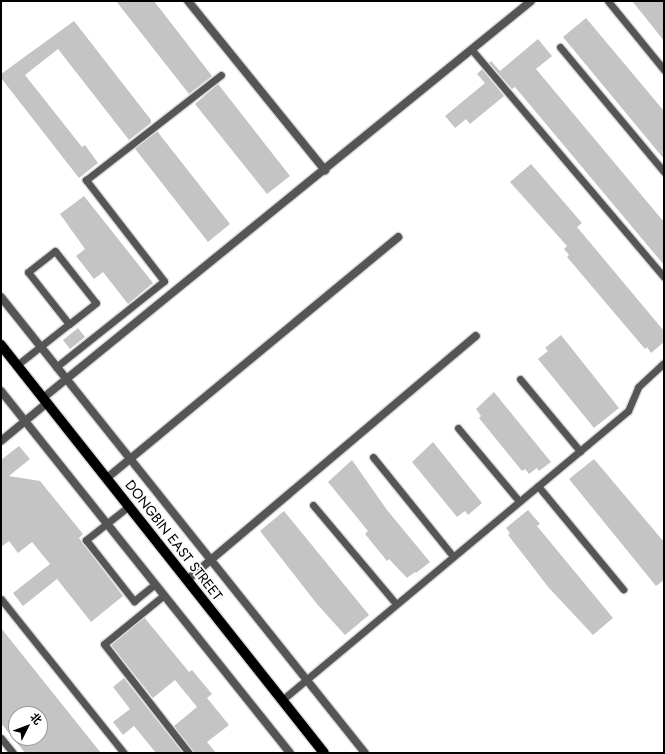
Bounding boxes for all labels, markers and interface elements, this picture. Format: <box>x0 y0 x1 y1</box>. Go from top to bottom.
street label: DONGBIN EAST STREET <box>122 477 226 603</box>
north arrow <box>8 706 48 746</box>
text: 北 <box>27 709 46 728</box>

